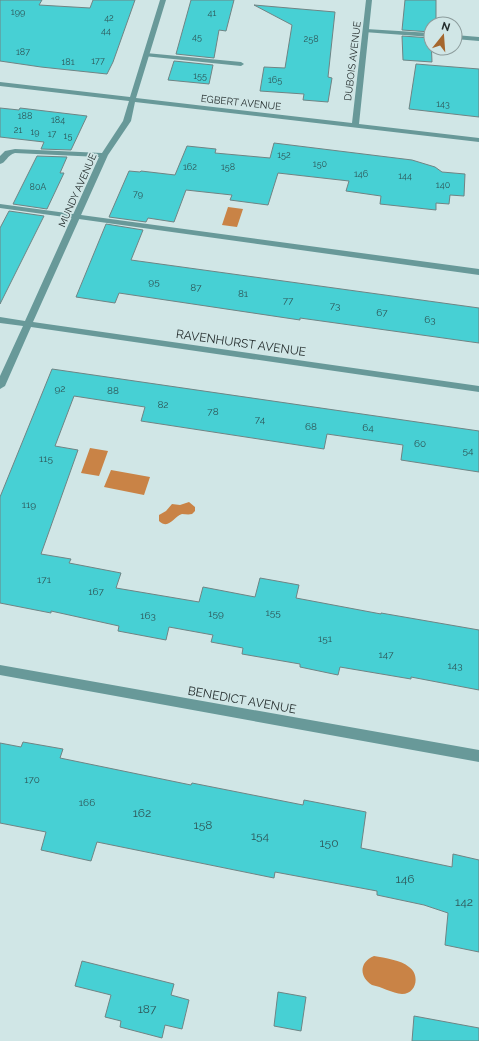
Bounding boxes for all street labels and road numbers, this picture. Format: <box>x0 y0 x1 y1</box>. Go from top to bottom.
street label: DUBOIS AVENUE <box>342 21 363 101</box>
street label: EGBERT AVENUE <box>200 93 282 112</box>
street label: MUNDY AVENUE <box>56 152 99 229</box>
street label: RAVENHURST AVENUE <box>175 327 307 359</box>
street label: BENEDICT AVENUE <box>187 684 297 716</box>

